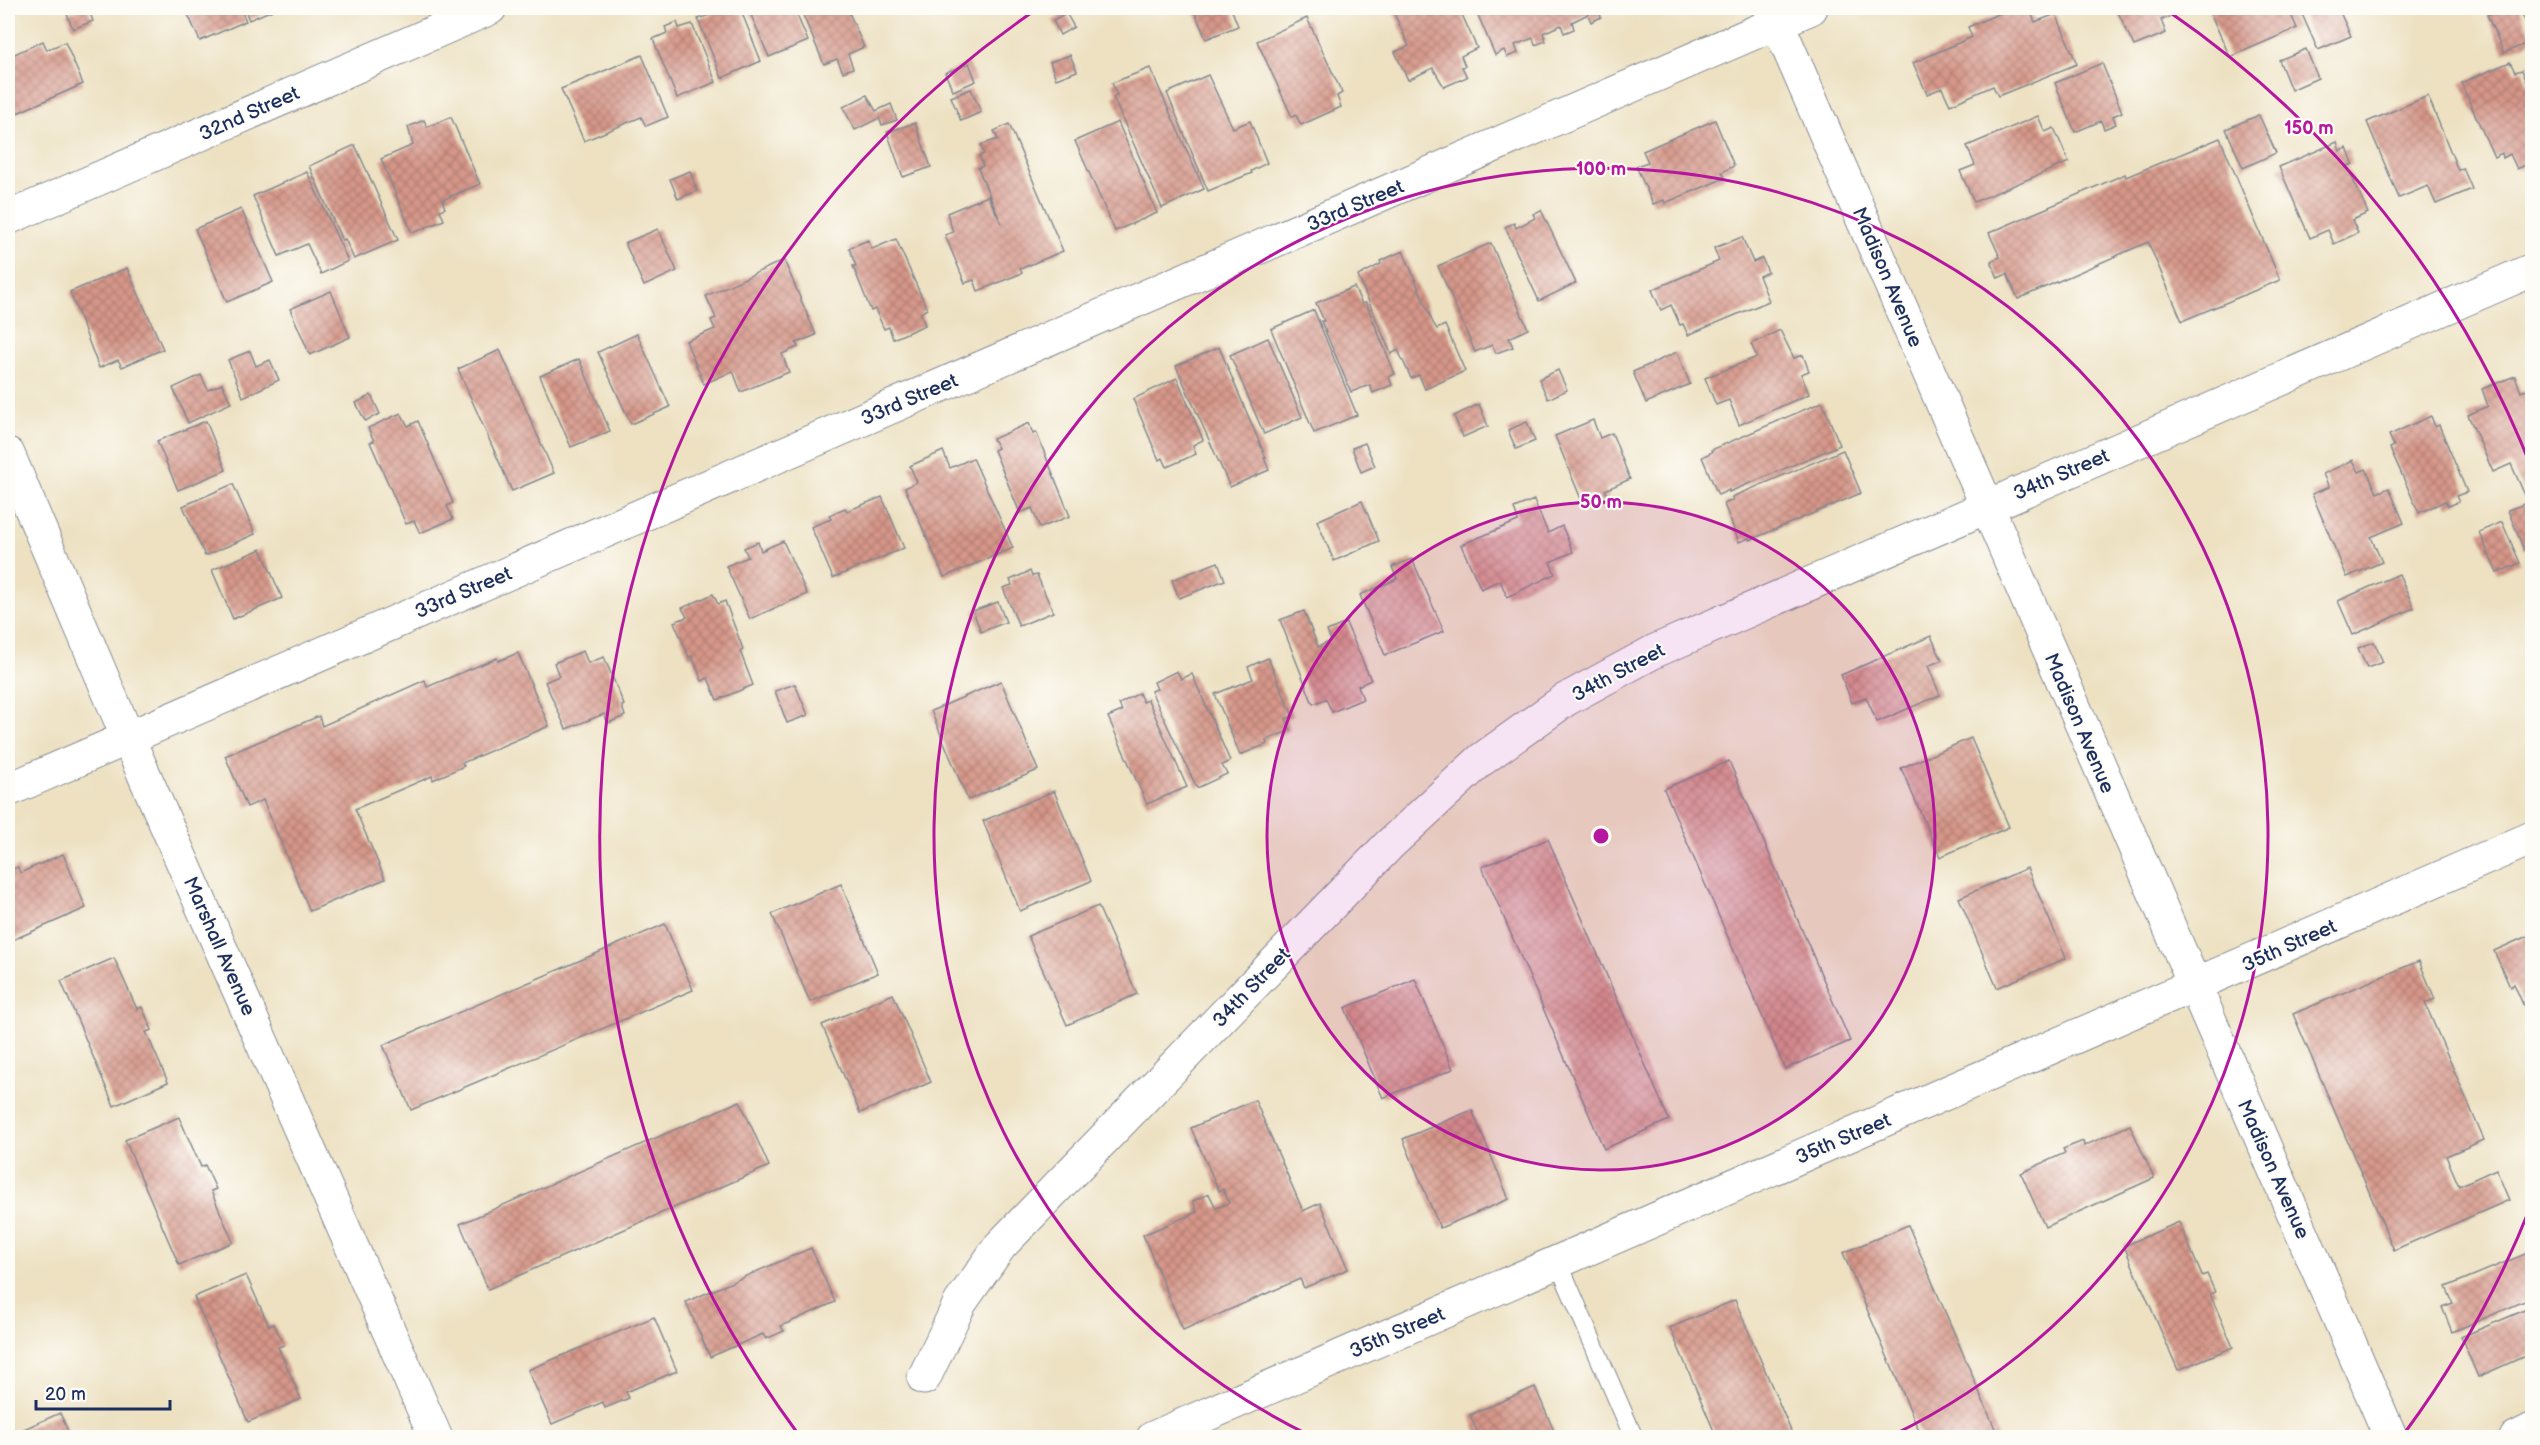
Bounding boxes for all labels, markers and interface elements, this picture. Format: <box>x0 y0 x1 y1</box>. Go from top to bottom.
street label: 32nd Street <box>196 81 303 147</box>
text: 150 m <box>2284 118 2334 139</box>
text: 100 m <box>1576 159 1626 180</box>
street label: 33rd Street <box>1303 175 1407 237</box>
street label: Madison Avenue <box>1847 204 1927 351</box>
street label: 33rd Street <box>857 369 961 431</box>
street label: 34th Street <box>2010 444 2113 506</box>
text: 50 m <box>1580 492 1622 513</box>
street label: 33rd Street <box>411 562 515 624</box>
street label: 34th Street <box>1568 638 1669 707</box>
street label: Madison Avenue <box>2039 650 2119 797</box>
centre of rings <box>1591 826 1611 846</box>
street label: Marshall Avenue <box>178 873 261 1020</box>
street label: 35th Street <box>2238 914 2340 977</box>
street label: 34th Street <box>1208 943 1296 1033</box>
street label: Madison Avenue <box>2232 1096 2315 1243</box>
street label: 35th Street <box>1792 1108 1895 1170</box>
street label: 35th Street <box>1346 1302 1449 1364</box>
scale bar <box>36 1373 170 1411</box>
text: 20 m <box>45 1384 86 1405</box>

